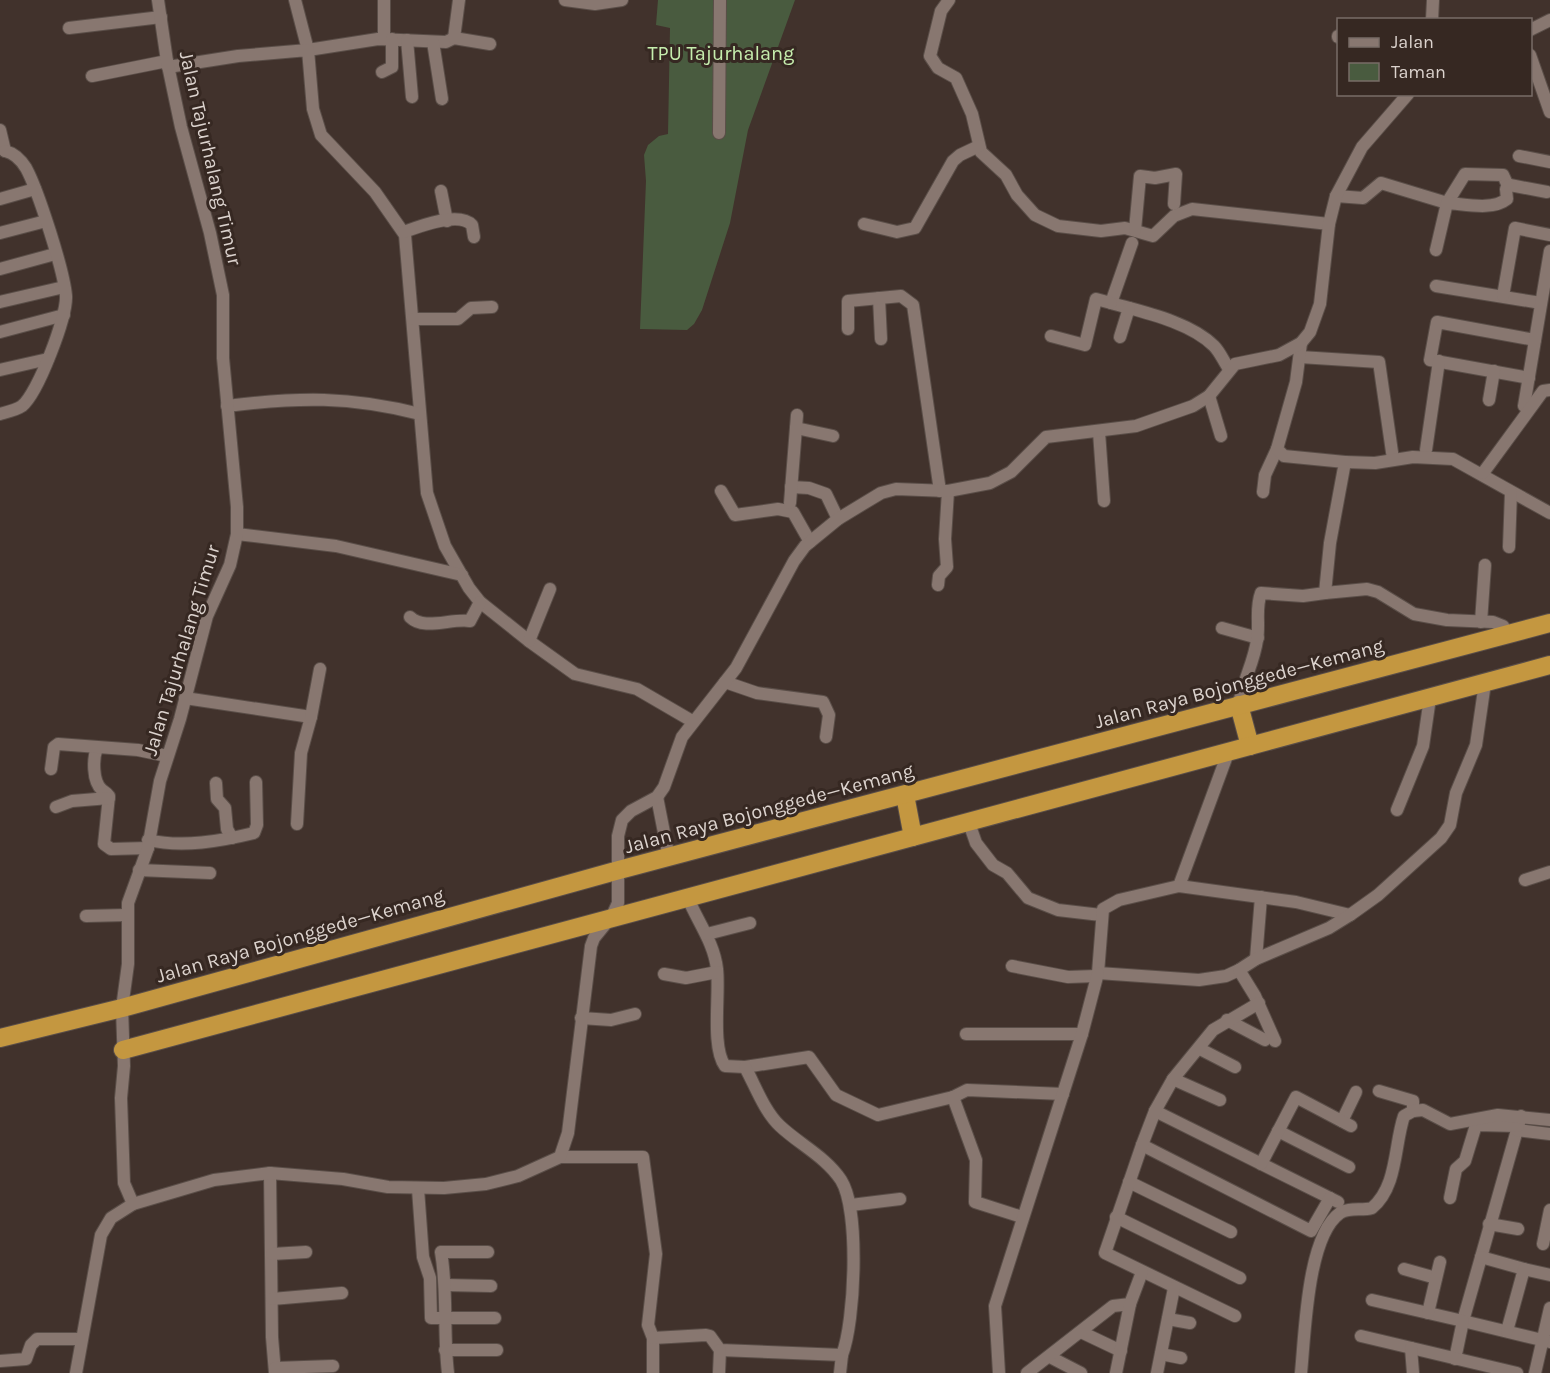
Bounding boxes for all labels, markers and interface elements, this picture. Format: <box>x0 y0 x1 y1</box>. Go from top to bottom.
legend <box>1337 18 1532 96</box>
text: Jalan <box>1391 31 1434 53</box>
park label: TPU Tajurhalang <box>648 42 794 65</box>
street label: Jalan Tajurhalang Timur <box>175 49 247 268</box>
text: Taman <box>1391 61 1446 83</box>
street label: Jalan Tajurhalang Timur <box>138 541 225 758</box>
street label: Jalan Raya Bojonggede—Kemang <box>1092 634 1386 733</box>
street label: Jalan Raya Bojonggede—Kemang <box>622 759 916 858</box>
street label: Jalan Raya Bojonggede—Kemang <box>154 883 447 988</box>

